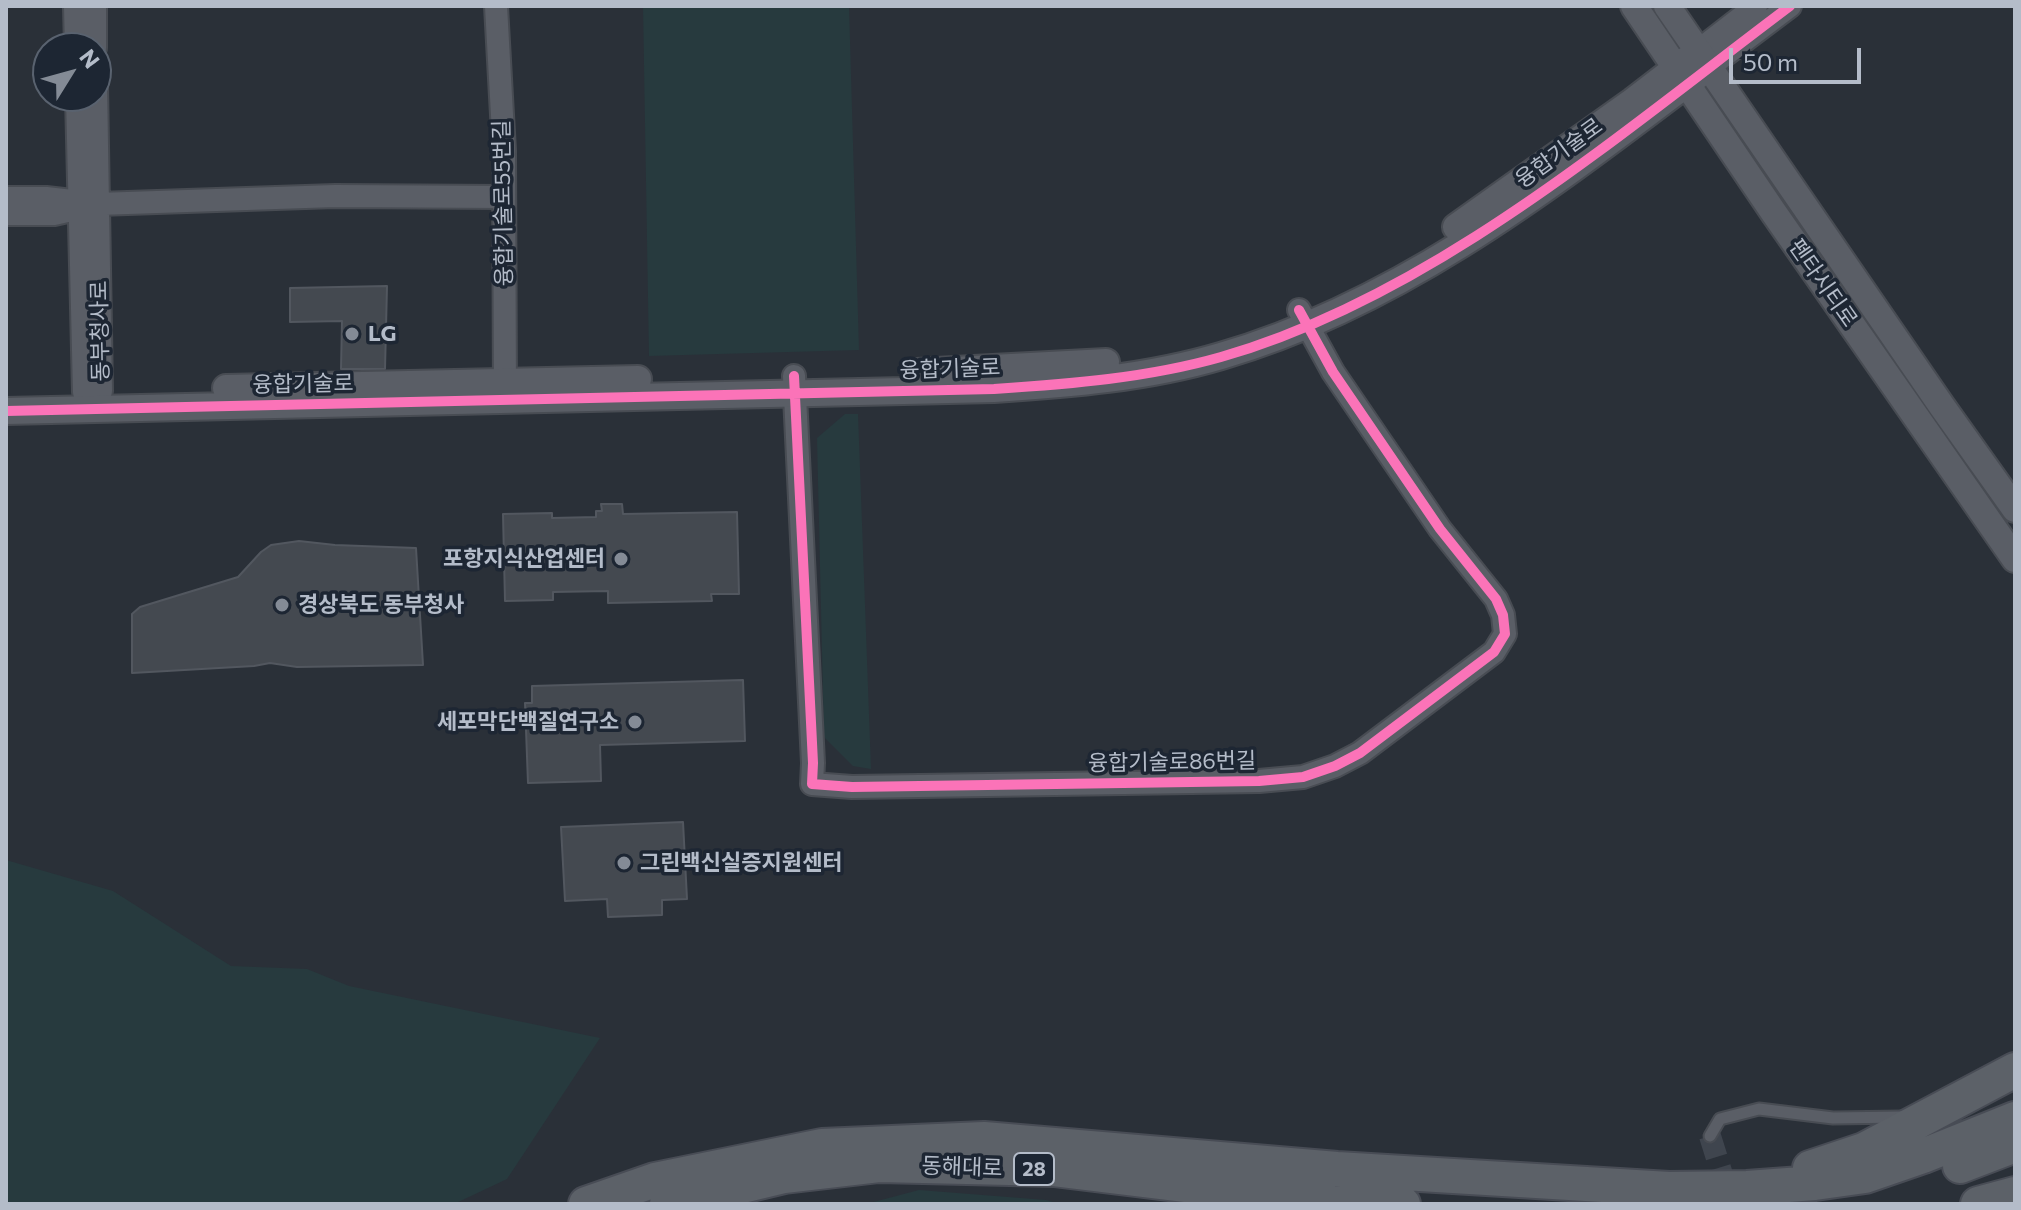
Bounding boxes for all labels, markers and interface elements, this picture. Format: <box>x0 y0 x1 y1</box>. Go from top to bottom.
north arrow <box>32 32 112 112</box>
scale bar <box>1733 32 1865 82</box>
text: N <box>74 44 106 73</box>
text: 50 m <box>1743 47 1798 76</box>
street label: 융합기술로 <box>1510 113 1608 193</box>
street label: 융합기술로55번길 <box>488 119 518 287</box>
street label: 펜타시티로 <box>1783 234 1863 332</box>
street label: 동부청사로 <box>86 280 114 382</box>
place label: LG <box>368 321 396 347</box>
marker: LG <box>343 325 361 343</box>
street label: 융합기술로 <box>899 354 1001 384</box>
street label: 융합기술로 <box>252 370 354 398</box>
place label: 포항지식산업센터 <box>443 546 605 572</box>
marker: 포항지식산업센터 <box>612 550 630 568</box>
place label: 경상북도 동부청사 <box>298 592 464 618</box>
marker: 경상북도 동부청사 <box>273 596 291 614</box>
place label: 세포막단백질연구소 <box>437 709 619 735</box>
marker: 세포막단백질연구소 <box>626 713 644 731</box>
street label: 융합기술로86번길 <box>1088 747 1256 777</box>
place label: 그린백신실증지원센터 <box>640 850 842 876</box>
marker: 그린백신실증지원센터 <box>615 854 633 872</box>
street label: 동해대로 <box>921 1152 1003 1182</box>
road number: 28 <box>1014 1153 1054 1185</box>

